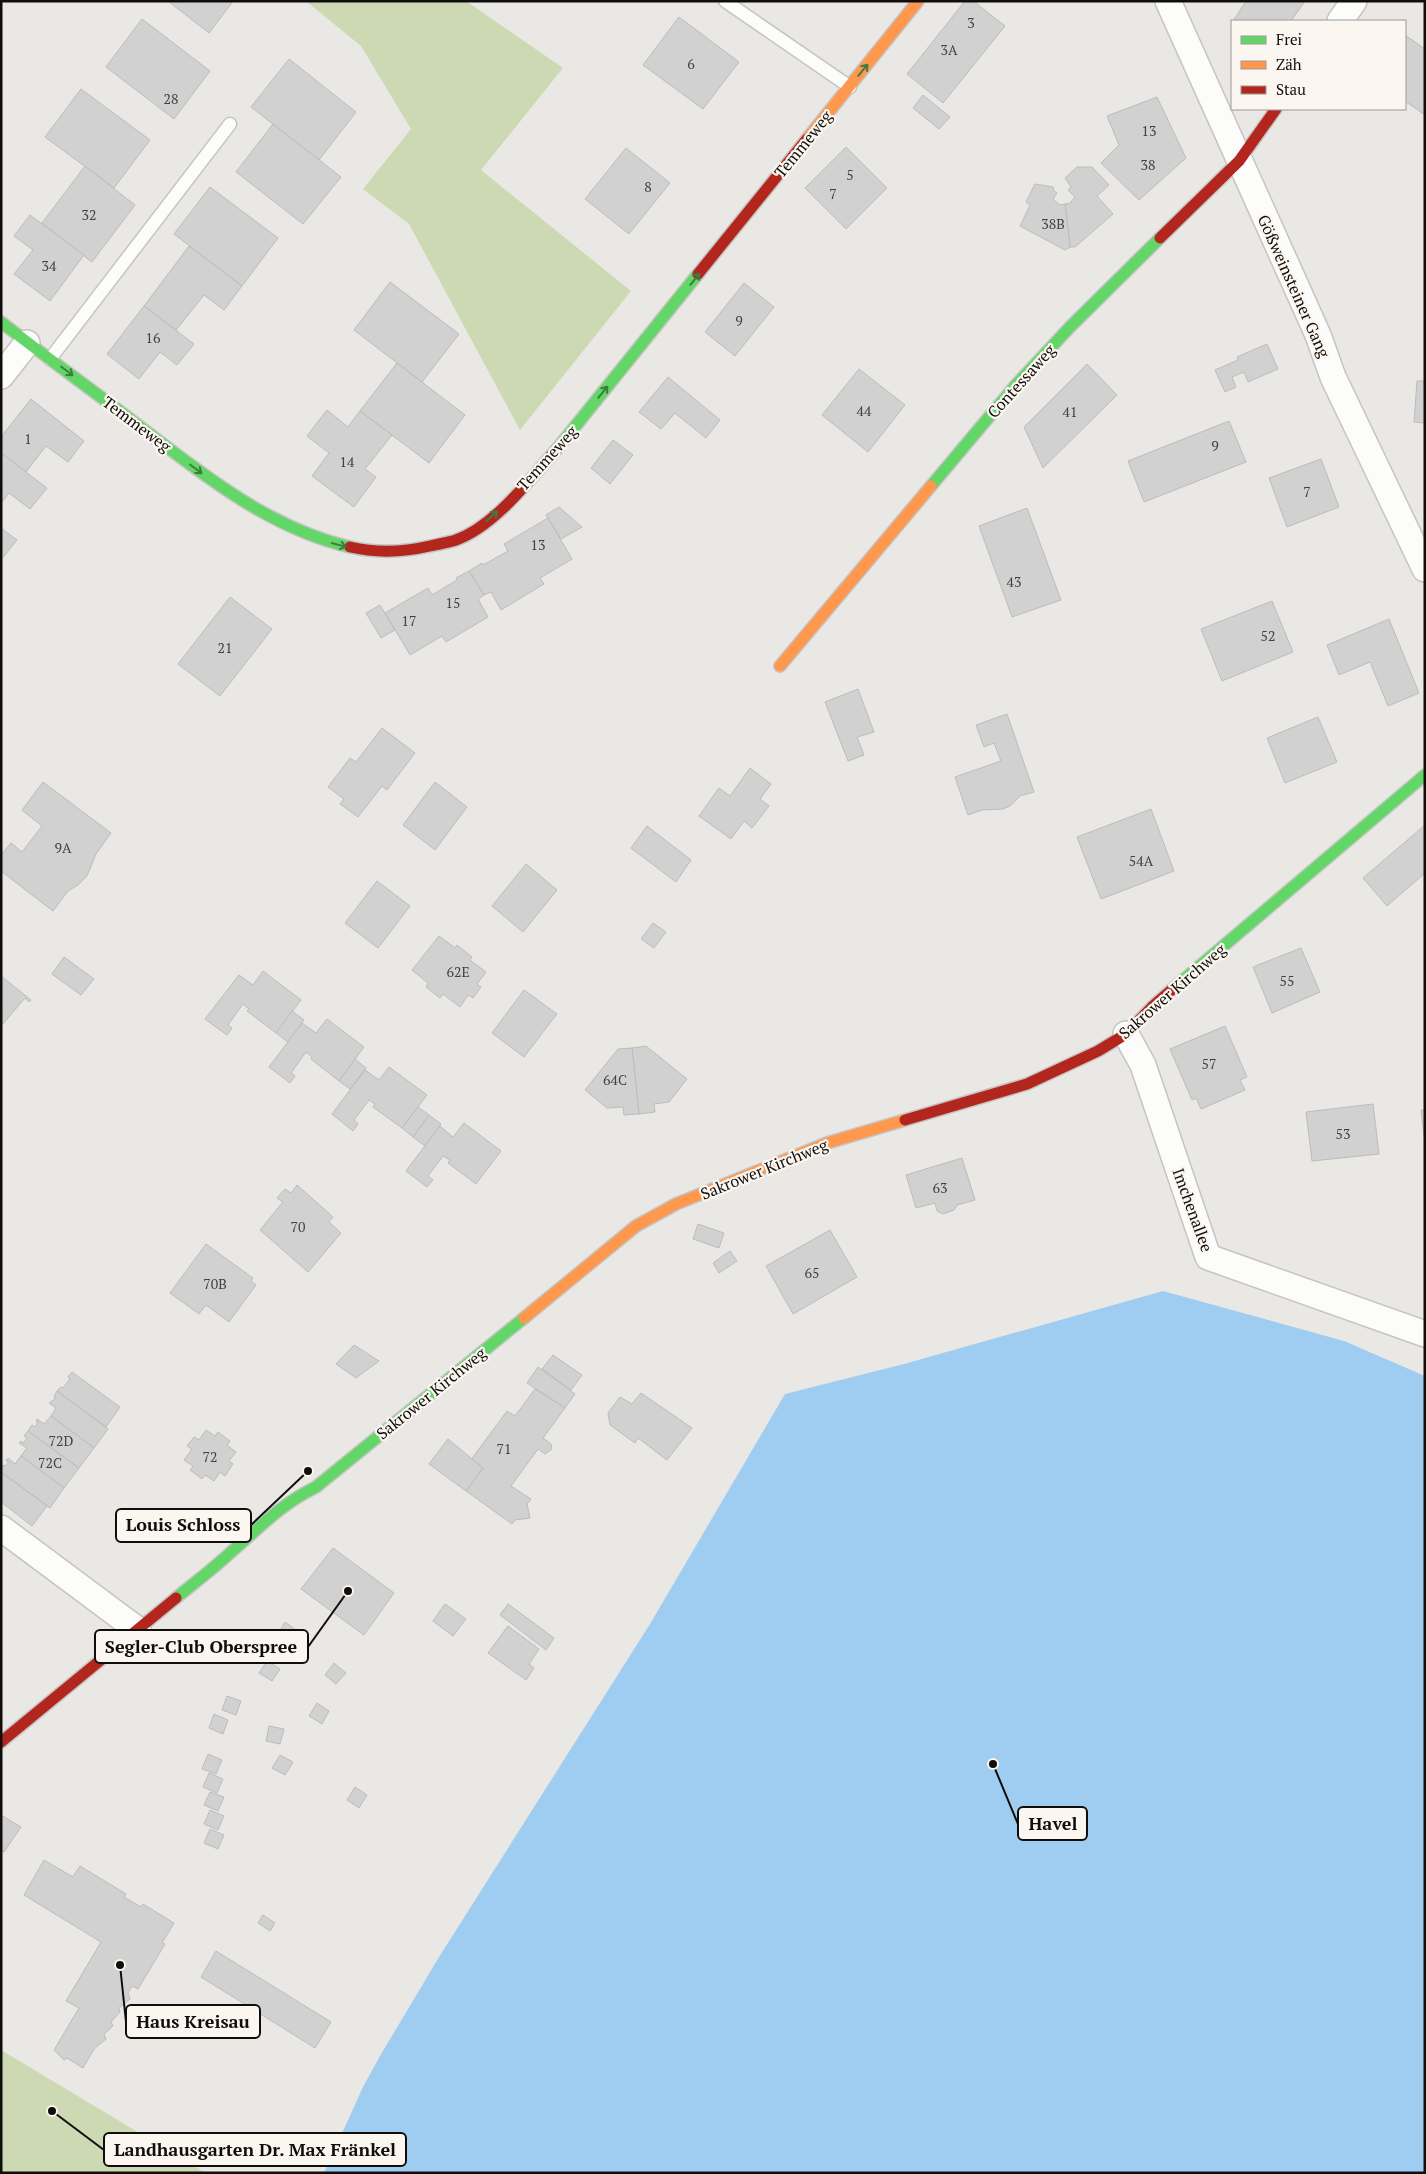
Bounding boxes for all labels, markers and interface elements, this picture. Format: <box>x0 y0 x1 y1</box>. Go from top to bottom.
house number: 3 <box>967 13 975 32</box>
legend <box>1231 20 1406 110</box>
text: Frei <box>1276 29 1302 49</box>
house number: 3A <box>940 40 958 59</box>
house number: 6 <box>687 54 695 73</box>
text: Zäh <box>1276 54 1302 74</box>
one-way arrow <box>857 64 868 77</box>
text: Stau <box>1276 79 1306 99</box>
house number: 28 <box>164 89 178 108</box>
street label: Temmeweg <box>769 105 837 182</box>
house number: 13 <box>1142 121 1156 140</box>
house number: 38 <box>1141 155 1155 174</box>
house number: 5 <box>846 165 854 184</box>
house number: 8 <box>644 177 652 196</box>
house number: 7 <box>829 184 837 203</box>
house number: 32 <box>82 205 96 224</box>
street label: Gößweinsteiner Gang <box>1253 211 1336 361</box>
house number: 38B <box>1041 214 1065 233</box>
house number: 34 <box>42 256 57 275</box>
one-way arrow <box>689 272 700 285</box>
house number: 9 <box>735 311 743 330</box>
house number: 16 <box>146 328 161 347</box>
street label: Contessaweg <box>982 339 1060 423</box>
one-way arrow <box>60 366 73 377</box>
one-way arrow <box>598 386 609 399</box>
street label: Temmeweg <box>98 391 176 457</box>
house number: 44 <box>857 401 872 420</box>
house number: 41 <box>1063 402 1077 421</box>
street label: Temmeweg <box>512 420 583 495</box>
house number: 1 <box>24 429 32 448</box>
house number: 9 <box>1211 436 1219 455</box>
house number: 14 <box>340 452 355 471</box>
one-way arrow <box>189 464 202 475</box>
house number: 7 <box>1303 482 1311 501</box>
one-way arrow <box>485 510 498 522</box>
house number: 13 <box>531 535 545 554</box>
one-way arrow <box>331 541 347 550</box>
house number: 43 <box>1007 572 1021 591</box>
house number: 15 <box>446 593 460 612</box>
house number: 17 <box>402 611 416 630</box>
house number: 52 <box>1261 626 1275 645</box>
house number: 21 <box>218 638 232 657</box>
house number: 9A <box>54 838 72 857</box>
house number: 54A <box>1129 851 1154 870</box>
street label: Sakrower Kirchweg <box>1114 938 1231 1044</box>
house number: 62E <box>446 962 470 981</box>
house number: 55 <box>1280 971 1294 990</box>
house number: 57 <box>1202 1054 1216 1073</box>
house number: 64C <box>603 1070 627 1089</box>
house number: 53 <box>1336 1124 1350 1143</box>
street label: Sakrower Kirchweg <box>697 1133 831 1205</box>
street label: Imchenallee <box>1168 1165 1218 1255</box>
house number: 63 <box>933 1178 947 1197</box>
house number: 70 <box>291 1217 305 1236</box>
house number: 65 <box>805 1263 819 1282</box>
house number: 70B <box>203 1274 227 1293</box>
street label: Sakrower Kirchweg <box>371 1342 491 1444</box>
house number: 72D <box>49 1431 74 1450</box>
house number: 71 <box>497 1439 511 1458</box>
house number: 72 <box>203 1447 217 1466</box>
house number: 72C <box>38 1453 62 1472</box>
callout: Louis Schloss <box>116 1509 251 1542</box>
text: Louis Schloss <box>126 1512 240 1536</box>
callout: Segler-Club Oberspree <box>95 1630 308 1663</box>
text: Segler-Club Oberspree <box>105 1634 297 1658</box>
callout: Havel <box>1018 1807 1087 1840</box>
text: Havel <box>1029 1811 1077 1835</box>
callout: Haus Kreisau <box>126 2005 260 2038</box>
text: Haus Kreisau <box>136 2009 250 2033</box>
callout: Landhausgarten Dr. Max Fränkel <box>104 2133 406 2166</box>
text: Landhausgarten Dr. Max Fränkel <box>114 2137 396 2161</box>

